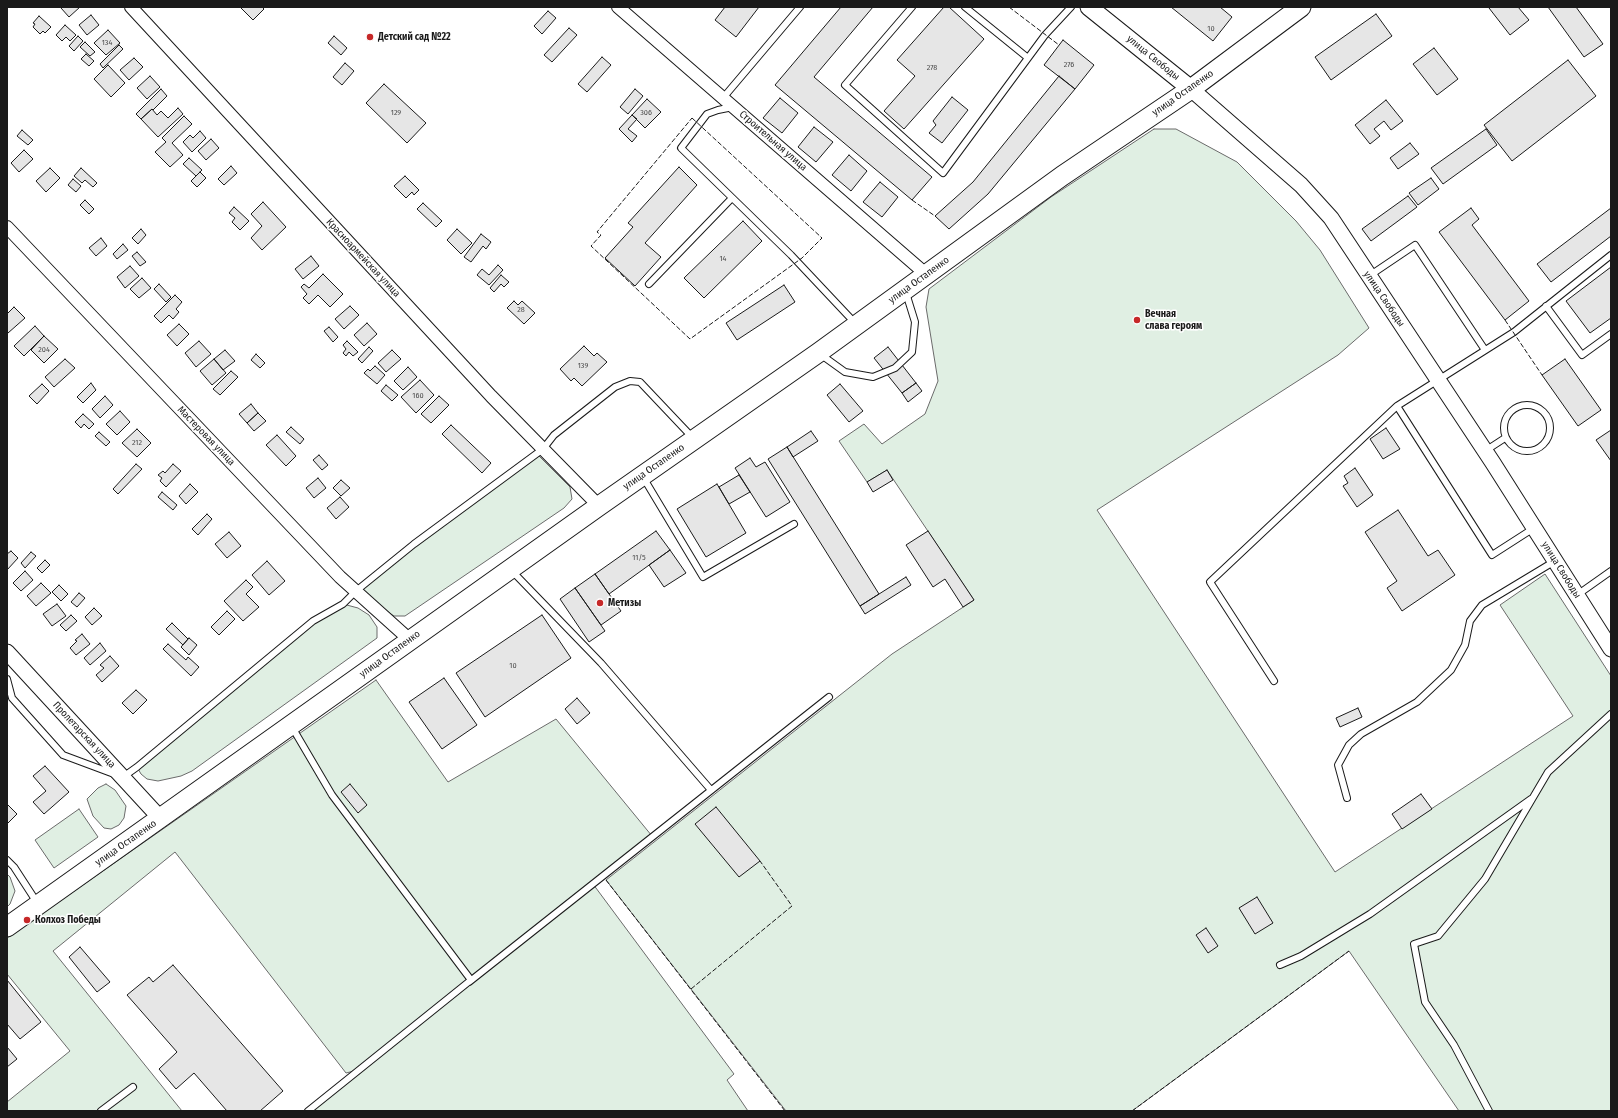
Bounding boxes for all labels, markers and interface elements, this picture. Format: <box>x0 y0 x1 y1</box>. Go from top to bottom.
house number: 10 <box>1207 24 1215 34</box>
place label: Детский сад №22 <box>378 31 451 43</box>
marker: Детский сад №22 <box>365 32 375 42</box>
street label: улица Свободы <box>1124 33 1182 83</box>
house number: 134 <box>102 38 112 48</box>
house number: 276 <box>1064 60 1074 70</box>
house number: 278 <box>927 63 937 73</box>
street label: улица Остапенко <box>1150 67 1216 119</box>
house number: 129 <box>391 108 401 118</box>
house number: 306 <box>640 108 652 118</box>
street label: Строительная улица <box>737 108 809 174</box>
street label: Красноармейская улица <box>324 216 402 300</box>
house number: 14 <box>720 254 726 264</box>
street label: улица Остапенко <box>886 254 952 306</box>
street label: улица Свободы <box>1361 269 1407 329</box>
house number: 28 <box>517 305 525 315</box>
place label: Вечная слава героям <box>1145 308 1202 332</box>
marker: Вечная слава героям <box>1132 315 1142 325</box>
house number: 204 <box>38 345 50 355</box>
house number: 139 <box>578 361 588 371</box>
house number: 160 <box>412 391 424 401</box>
street label: Мастеровая улица <box>175 404 237 468</box>
house number: 212 <box>132 438 142 448</box>
street label: улица Остапенко <box>621 441 687 493</box>
street label: улица Свободы <box>1539 539 1583 601</box>
house number: 11/5 <box>632 553 646 563</box>
place label: Метизы <box>608 597 641 609</box>
marker: Метизы <box>595 598 605 608</box>
street label: улица Остапенко <box>357 628 423 680</box>
house number: 10 <box>509 661 517 671</box>
street label: Пролетарская улица <box>50 699 118 771</box>
street label: улица Остапенко <box>93 817 159 869</box>
place label: Колхоз Победы <box>35 914 101 926</box>
marker: Колхоз Победы <box>22 915 32 925</box>

